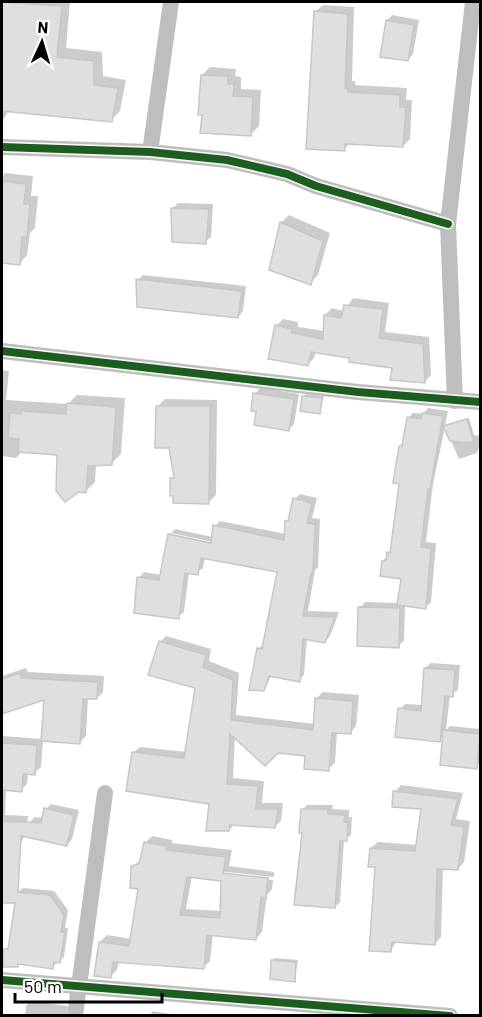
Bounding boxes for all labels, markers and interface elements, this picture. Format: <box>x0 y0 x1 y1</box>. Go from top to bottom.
north arrow <box>12 12 72 72</box>
text: N <box>37 17 49 36</box>
scale bar <box>15 966 162 1004</box>
text: 50 m <box>24 975 62 997</box>

